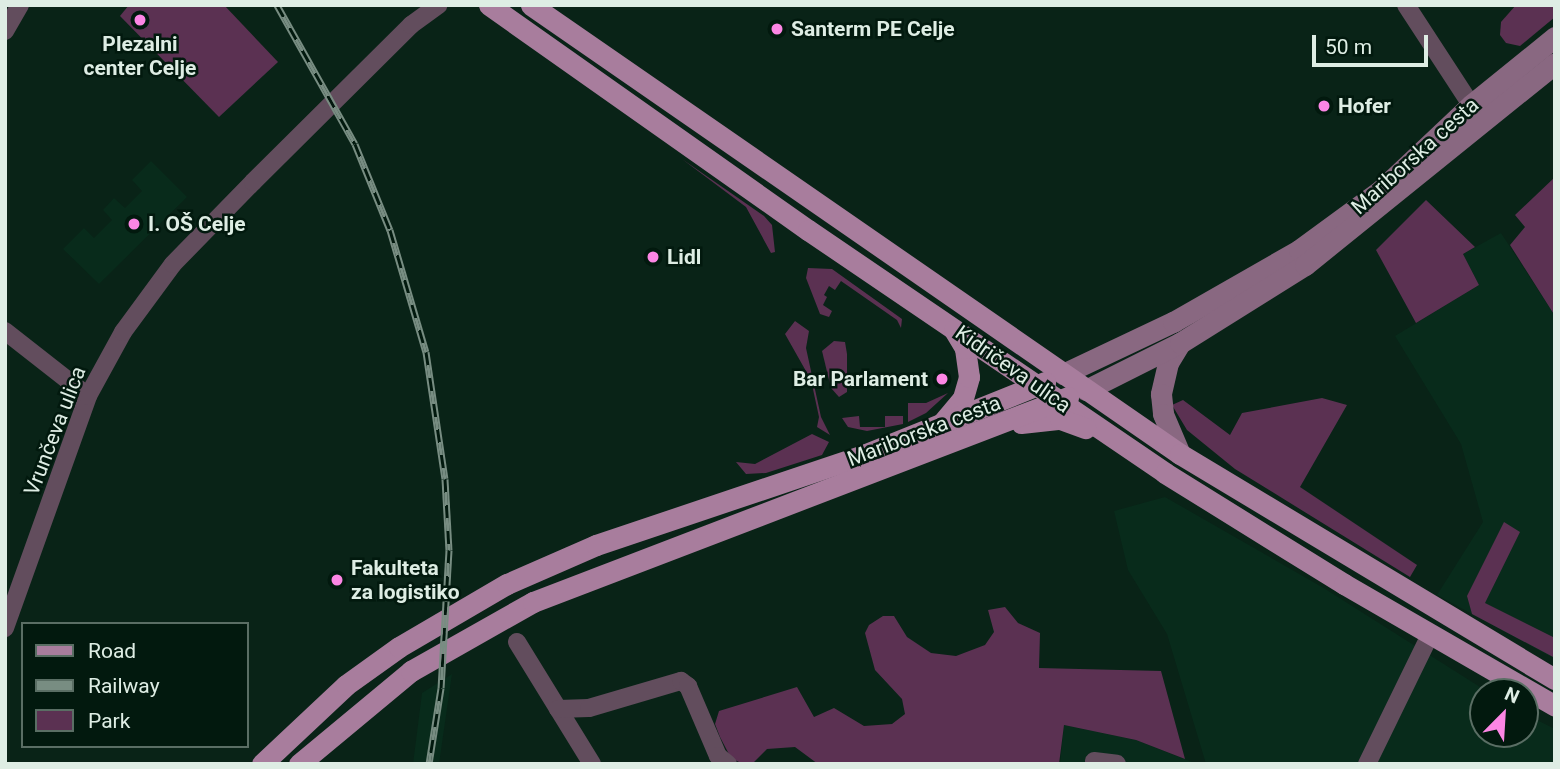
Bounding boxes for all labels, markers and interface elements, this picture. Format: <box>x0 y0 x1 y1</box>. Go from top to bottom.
marker: Plezalni center Celje <box>132 12 148 28</box>
place label: Santerm PE Celje <box>791 16 954 42</box>
marker: Santerm PE Celje <box>769 21 785 37</box>
scale bar <box>1315 21 1430 65</box>
place label: Plezalni center Celje <box>84 31 196 81</box>
text: 50 m <box>1325 35 1372 59</box>
street label: Mariborska cesta <box>1346 92 1484 220</box>
place label: Hofer <box>1338 93 1391 119</box>
marker: Hofer <box>1316 98 1332 114</box>
place label: I. OŠ Celje <box>148 211 246 237</box>
marker: I. OŠ Celje <box>126 216 142 232</box>
place label: Lidl <box>667 244 701 270</box>
marker: Lidl <box>645 249 661 265</box>
street label: Kidričeva ulica <box>950 320 1076 418</box>
street label: Vrunčeva ulica <box>19 363 91 499</box>
place label: Bar Parlament <box>793 366 928 392</box>
marker: Bar Parlament <box>934 371 950 387</box>
street label: Mariborska cesta <box>844 390 1004 472</box>
place label: Fakulteta za logistiko <box>351 555 460 605</box>
marker: Fakulteta za logistiko <box>329 572 345 588</box>
legend <box>21 622 248 748</box>
text: Road <box>88 639 136 663</box>
text: Railway <box>88 674 160 698</box>
north arrow <box>1469 678 1539 748</box>
text: N <box>1501 682 1523 708</box>
text: Park <box>88 709 130 733</box>

